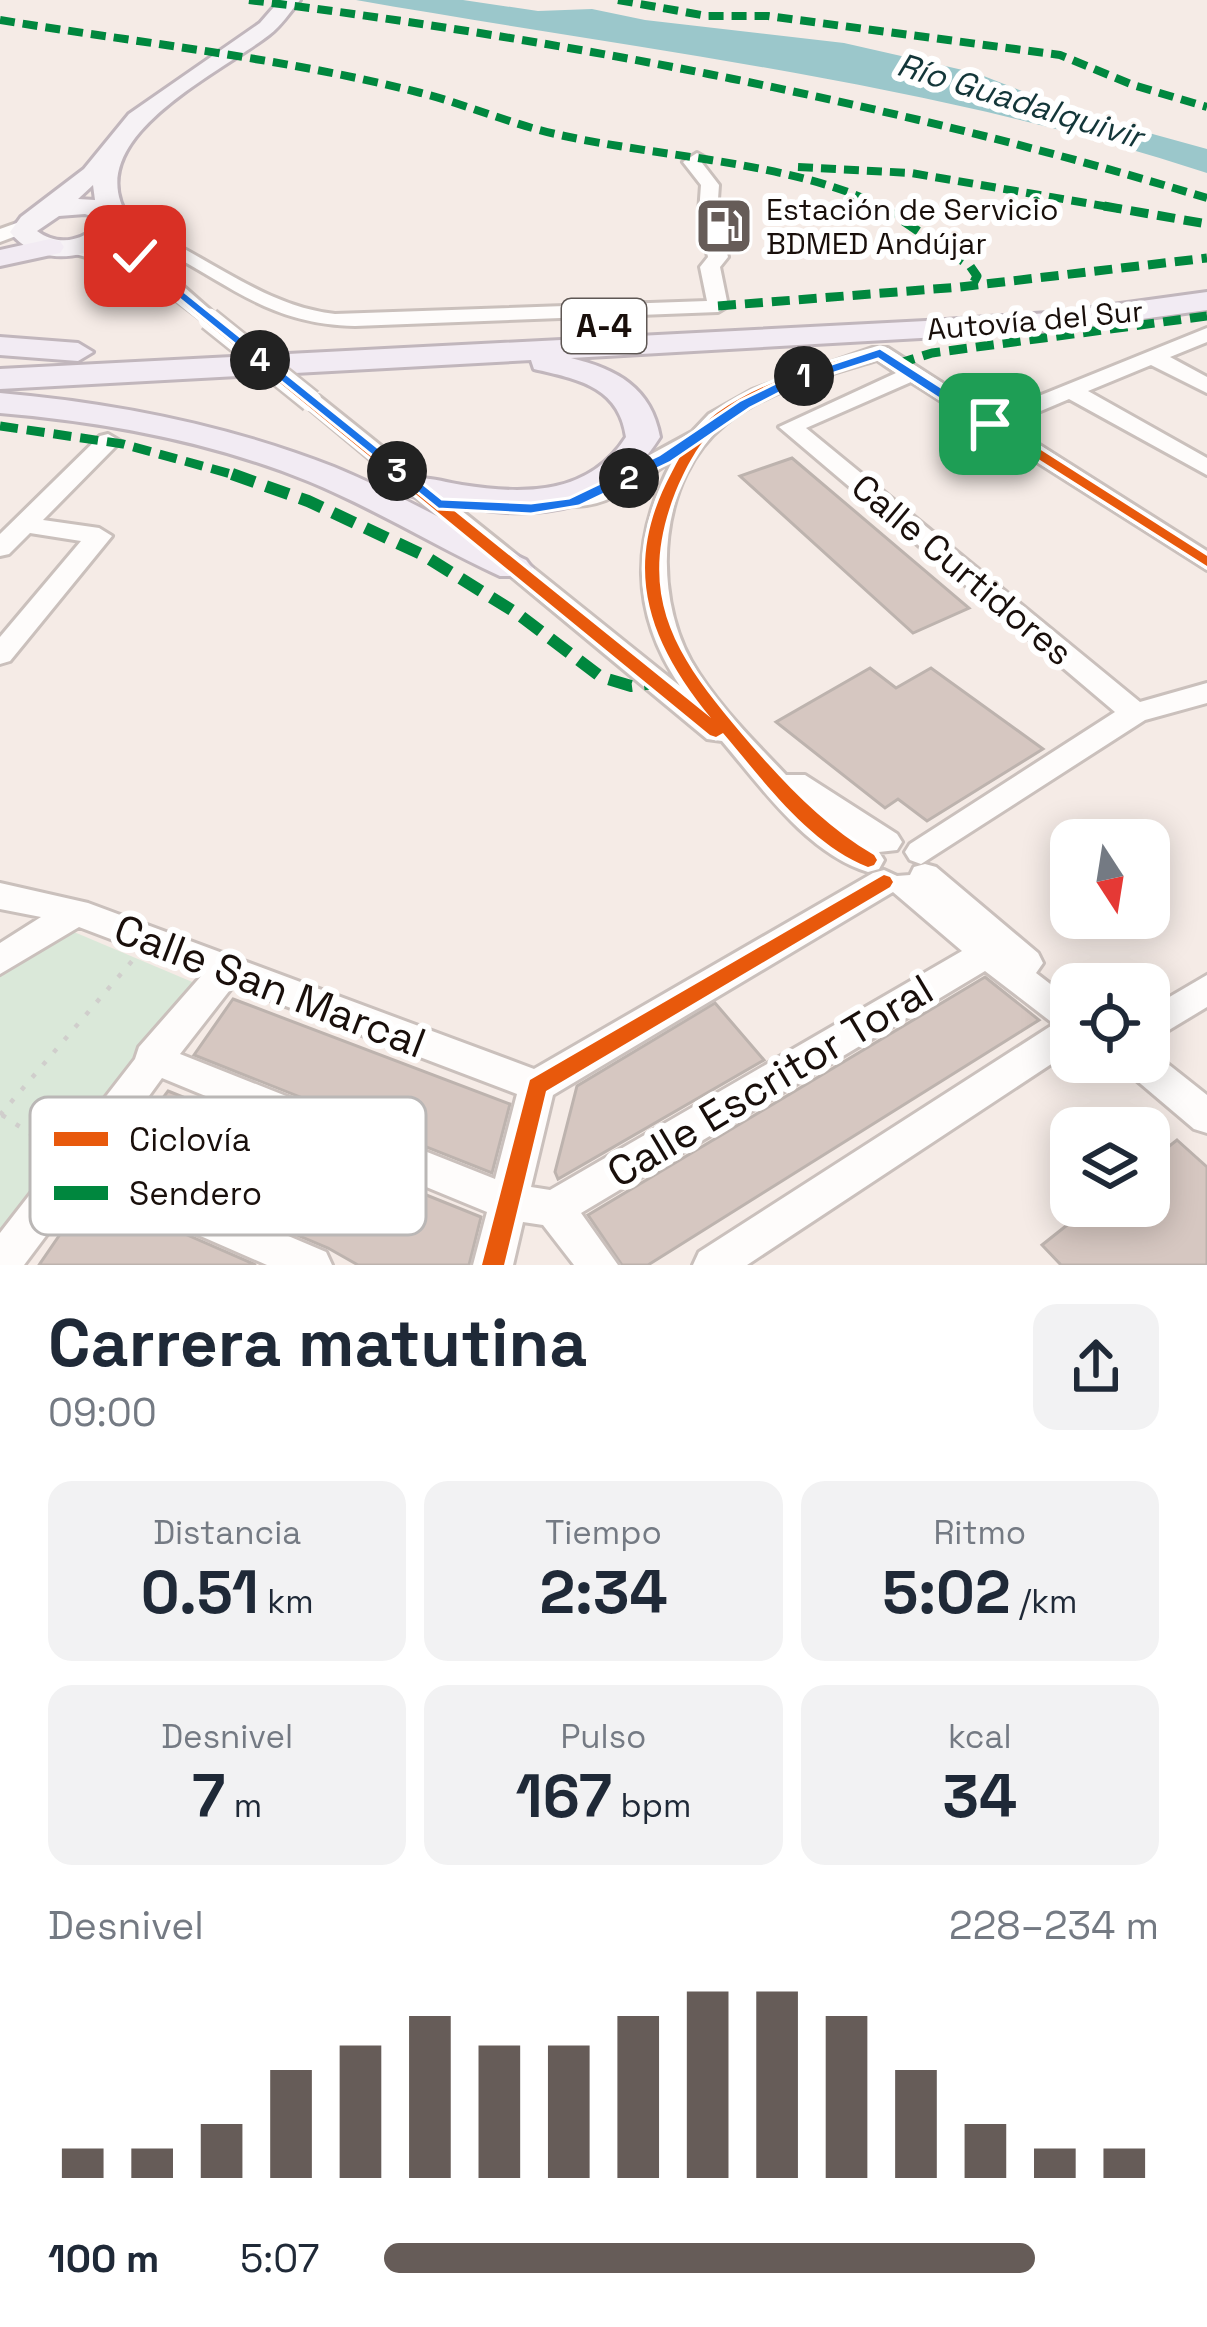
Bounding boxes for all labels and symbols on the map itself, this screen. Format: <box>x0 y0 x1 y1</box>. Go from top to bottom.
water label: Río Guadalquivir <box>892 44 1151 159</box>
place label: Estación de Servicio BDMED Andújar <box>766 190 1058 263</box>
fuel station icon: Estación de Servicio BDMED Andújar <box>693 195 755 257</box>
pin <box>84 205 186 307</box>
street label: Autovía del Sur <box>925 291 1145 349</box>
road number: A-4 <box>562 299 646 353</box>
pin: 4 <box>230 330 290 390</box>
pin: 1 <box>774 346 834 406</box>
pin <box>939 373 1041 475</box>
pin: 3 <box>367 441 427 501</box>
pin: 2 <box>599 448 659 508</box>
street label: Calle Curtidores <box>842 464 1082 676</box>
north arrow <box>1050 819 1170 939</box>
street label: Calle San Marcal <box>107 902 433 1070</box>
street label: Calle Escritor Toral <box>598 963 942 1199</box>
legend <box>30 1097 426 1235</box>
text: Ciclovía <box>129 1119 251 1161</box>
text: Sendero <box>129 1173 262 1215</box>

